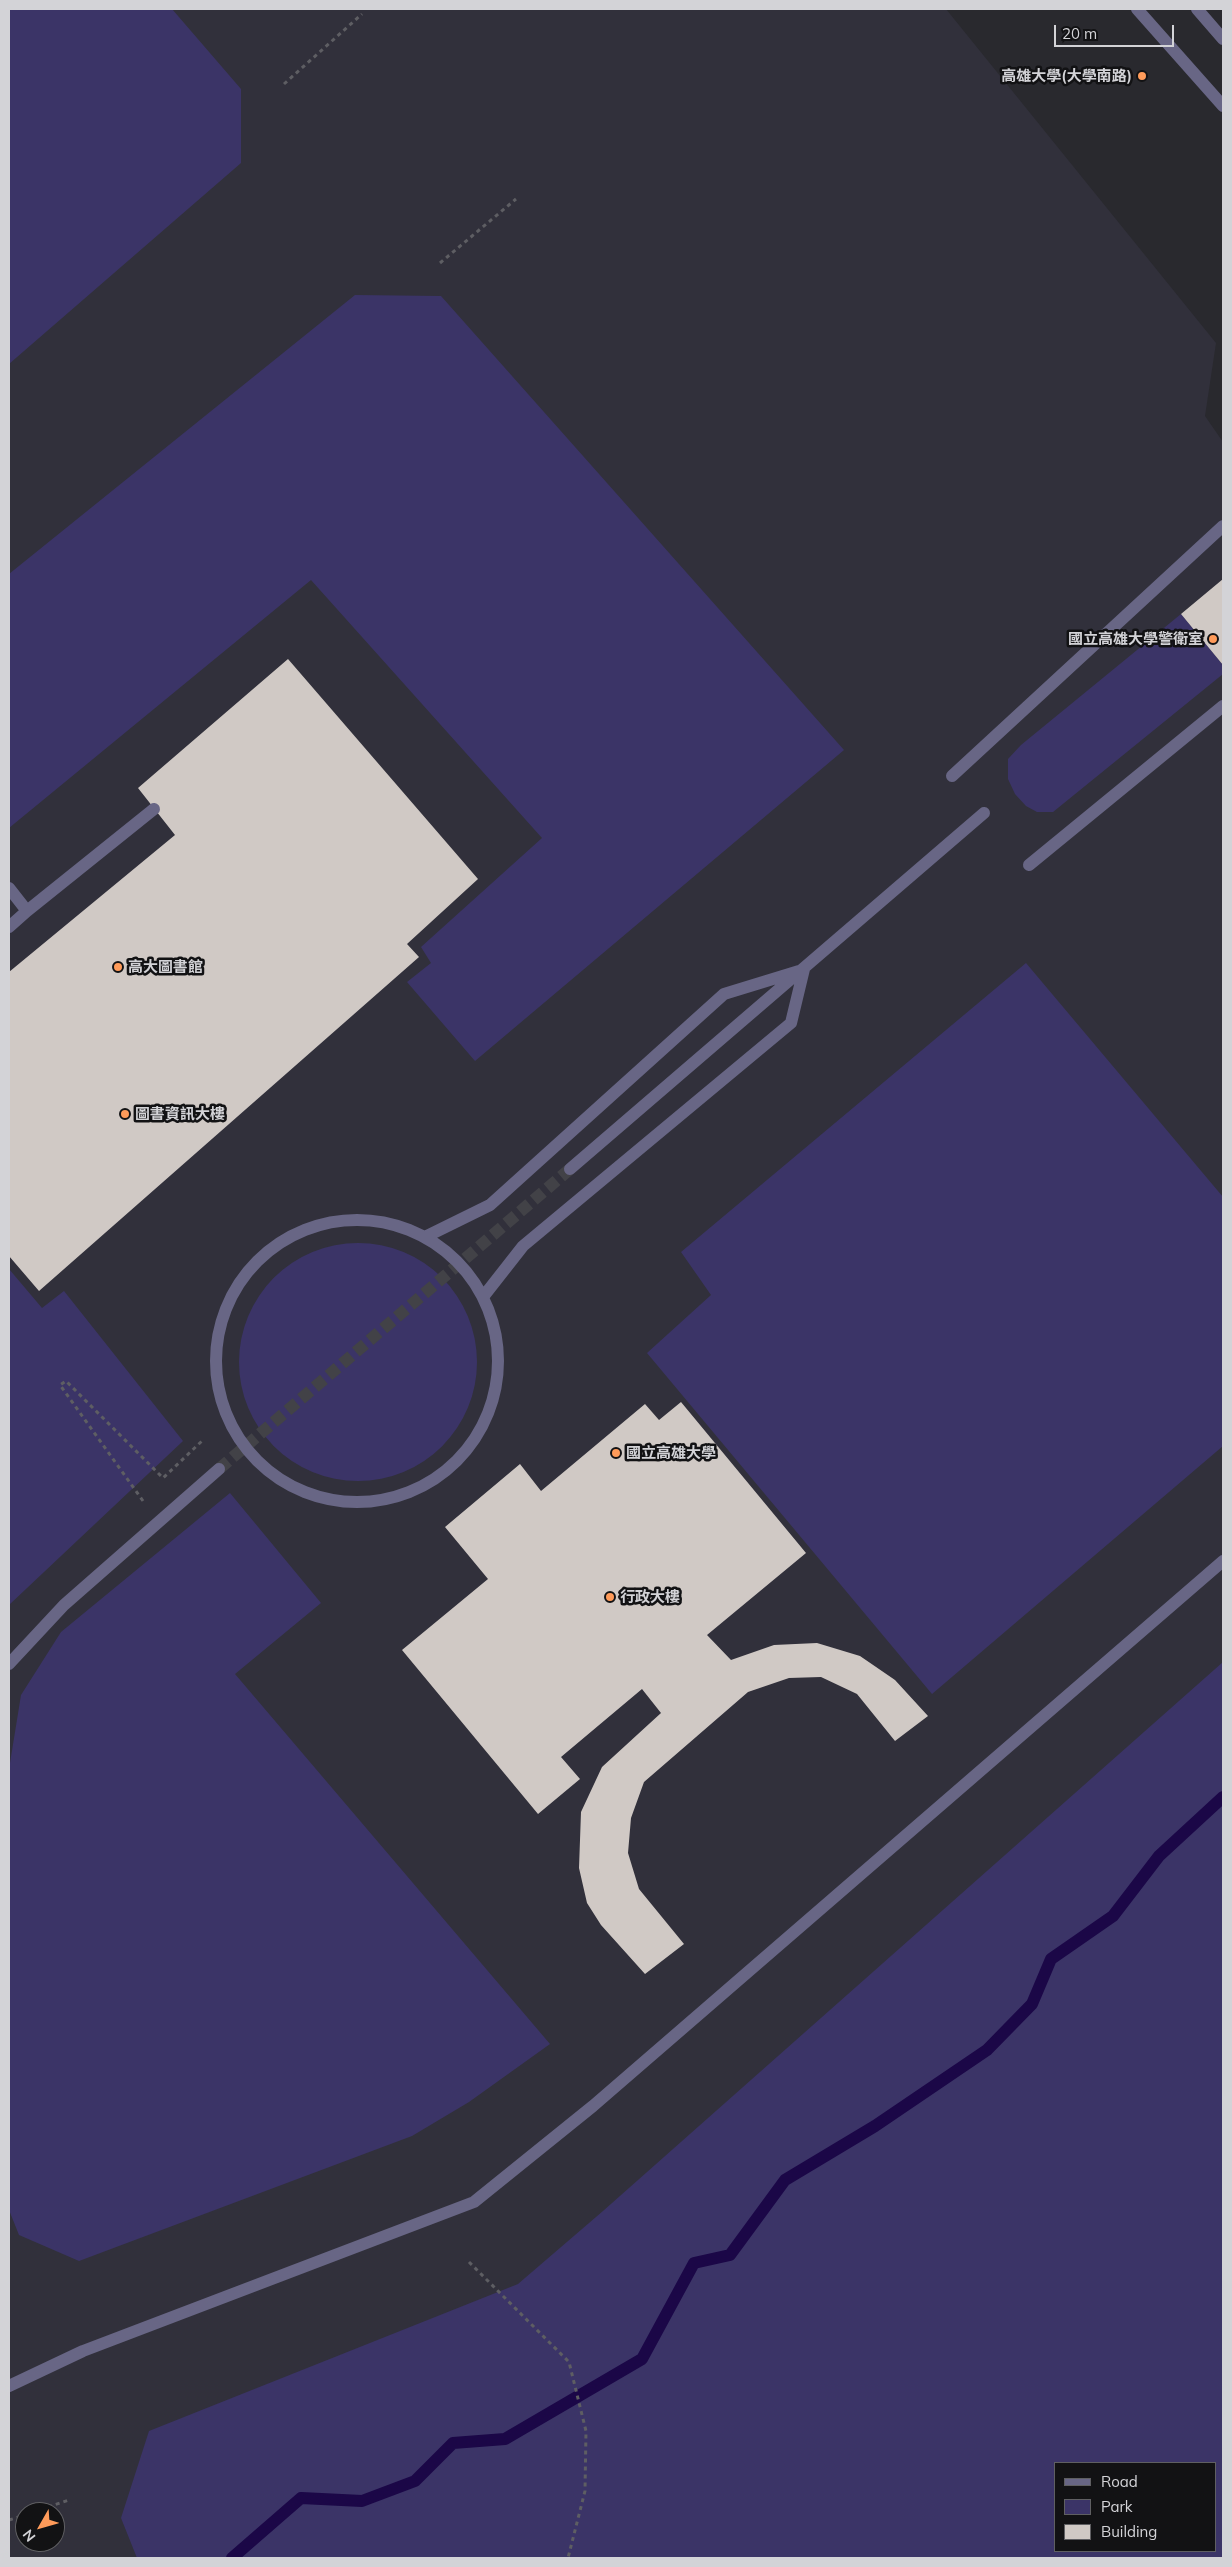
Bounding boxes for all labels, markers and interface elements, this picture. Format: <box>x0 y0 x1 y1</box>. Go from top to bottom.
scale bar <box>1057 15 1177 47</box>
text: 20 m <box>1062 24 1097 43</box>
place label: 高雄大學(大學南路) <box>1001 67 1132 85</box>
marker: 高雄大學(大學南路) <box>1136 70 1148 82</box>
place label: 國立高雄大學警衛室 <box>1068 630 1203 648</box>
marker: 國立高雄大學警衛室 <box>1207 633 1219 645</box>
place label: 高大圖書館 <box>128 958 203 976</box>
marker: 高大圖書館 <box>112 961 124 973</box>
place label: 圖書資訊大樓 <box>135 1105 225 1123</box>
marker: 圖書資訊大樓 <box>119 1108 131 1120</box>
place label: 國立高雄大學 <box>626 1444 716 1462</box>
marker: 國立高雄大學 <box>610 1447 622 1459</box>
place label: 行政大樓 <box>620 1588 680 1606</box>
marker: 行政大樓 <box>604 1591 616 1603</box>
legend <box>1054 2462 1217 2552</box>
text: Road <box>1101 2472 1138 2491</box>
text: Park <box>1101 2497 1133 2516</box>
north arrow <box>15 2502 65 2552</box>
text: Building <box>1101 2522 1157 2541</box>
text: N <box>19 2526 39 2545</box>

